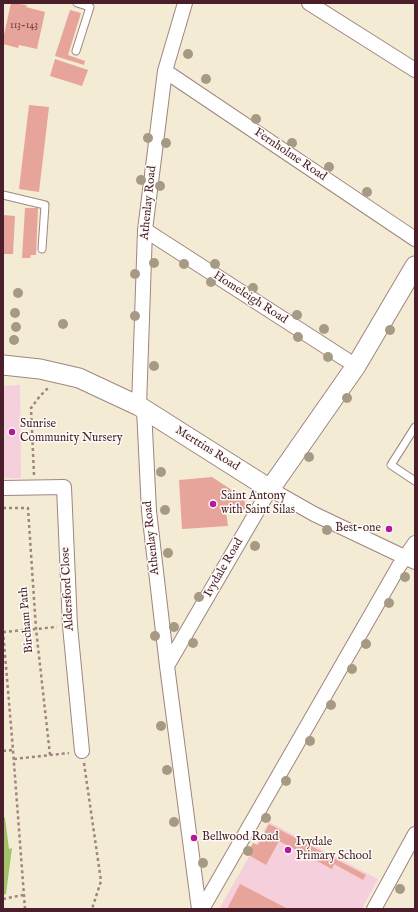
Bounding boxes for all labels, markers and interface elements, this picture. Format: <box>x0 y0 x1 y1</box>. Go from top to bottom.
house number: 113-143 <box>10 20 38 32</box>
street label: Fernholme Road <box>251 125 329 185</box>
street label: Athenlay Road <box>138 165 160 241</box>
street label: Homeleigh Road <box>210 269 290 327</box>
place label: Sunrise Community Nursery <box>20 418 123 446</box>
street label: Merttins Road <box>172 424 242 474</box>
marker: Sunrise Community Nursery <box>7 427 17 437</box>
place label: Saint Antony with Saint Silas <box>221 490 295 518</box>
marker: Saint Antony with Saint Silas <box>208 499 218 509</box>
street label: Athenlay Road <box>141 500 163 576</box>
place label: Best-one <box>335 522 381 536</box>
marker: Best-one <box>384 524 394 534</box>
street label: Ivydale Road <box>201 536 247 600</box>
street label: Aldersford Close <box>59 547 77 631</box>
street label: Bircham Path <box>17 586 37 654</box>
place label: Bellwood Road <box>202 831 279 845</box>
marker: Bellwood Road <box>189 833 199 843</box>
place label: Ivydale Primary School <box>296 836 372 864</box>
marker: Ivydale Primary School <box>283 845 293 855</box>

